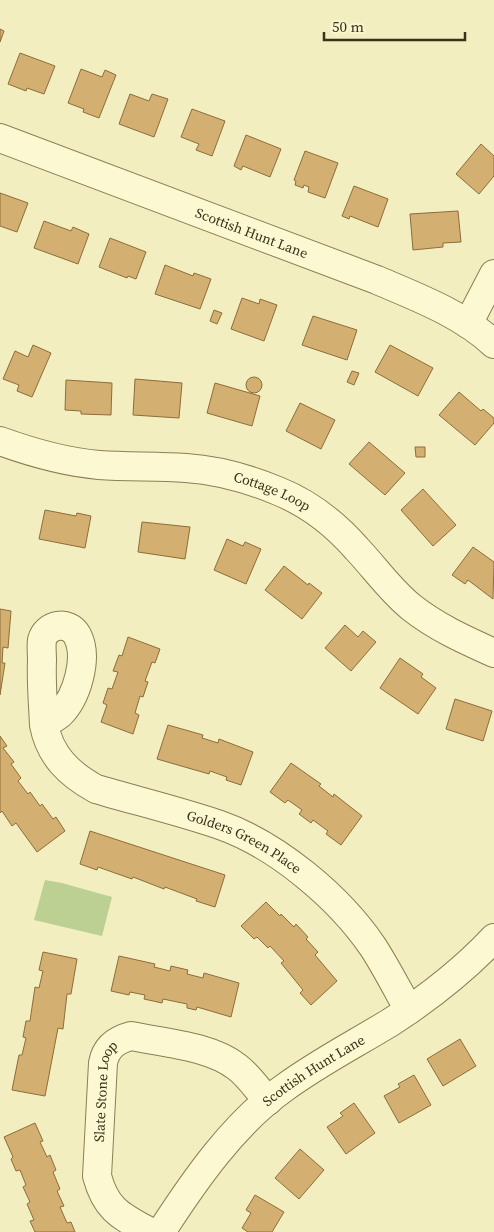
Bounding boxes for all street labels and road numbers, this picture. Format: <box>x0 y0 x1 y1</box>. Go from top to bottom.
street label: Scottish Hunt Lane <box>193 203 311 263</box>
street label: Cottage Loop <box>231 466 315 516</box>
street label: Golders Green Place <box>184 805 306 878</box>
street label: Scottish Hunt Lane <box>258 1030 369 1111</box>
street label: Slate Stone Loop <box>89 1035 122 1142</box>

